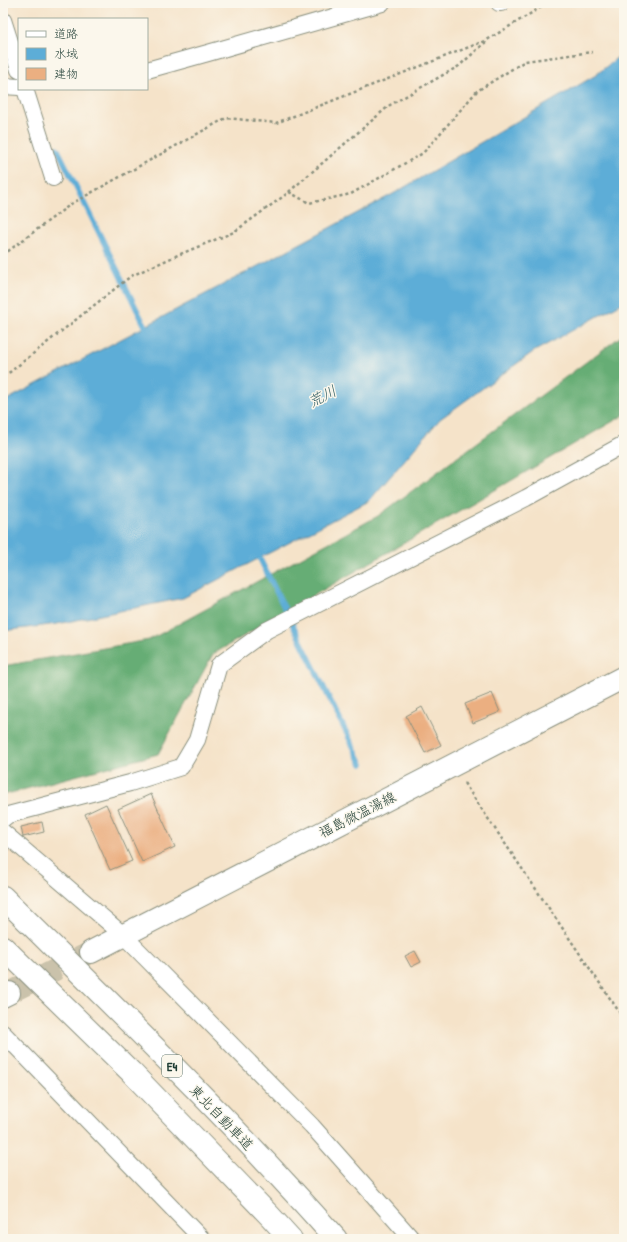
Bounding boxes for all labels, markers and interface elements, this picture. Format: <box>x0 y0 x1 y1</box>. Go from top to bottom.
legend <box>18 18 148 90</box>
text: 道路 <box>54 25 78 42</box>
text: 水域 <box>54 45 78 62</box>
text: 建物 <box>54 65 78 82</box>
water label: 荒川 <box>304 380 340 412</box>
street label: 福島微温湯線 <box>315 786 399 842</box>
road number: E4 <box>162 1055 182 1077</box>
street label: 東北自動車道 <box>186 1080 258 1154</box>

